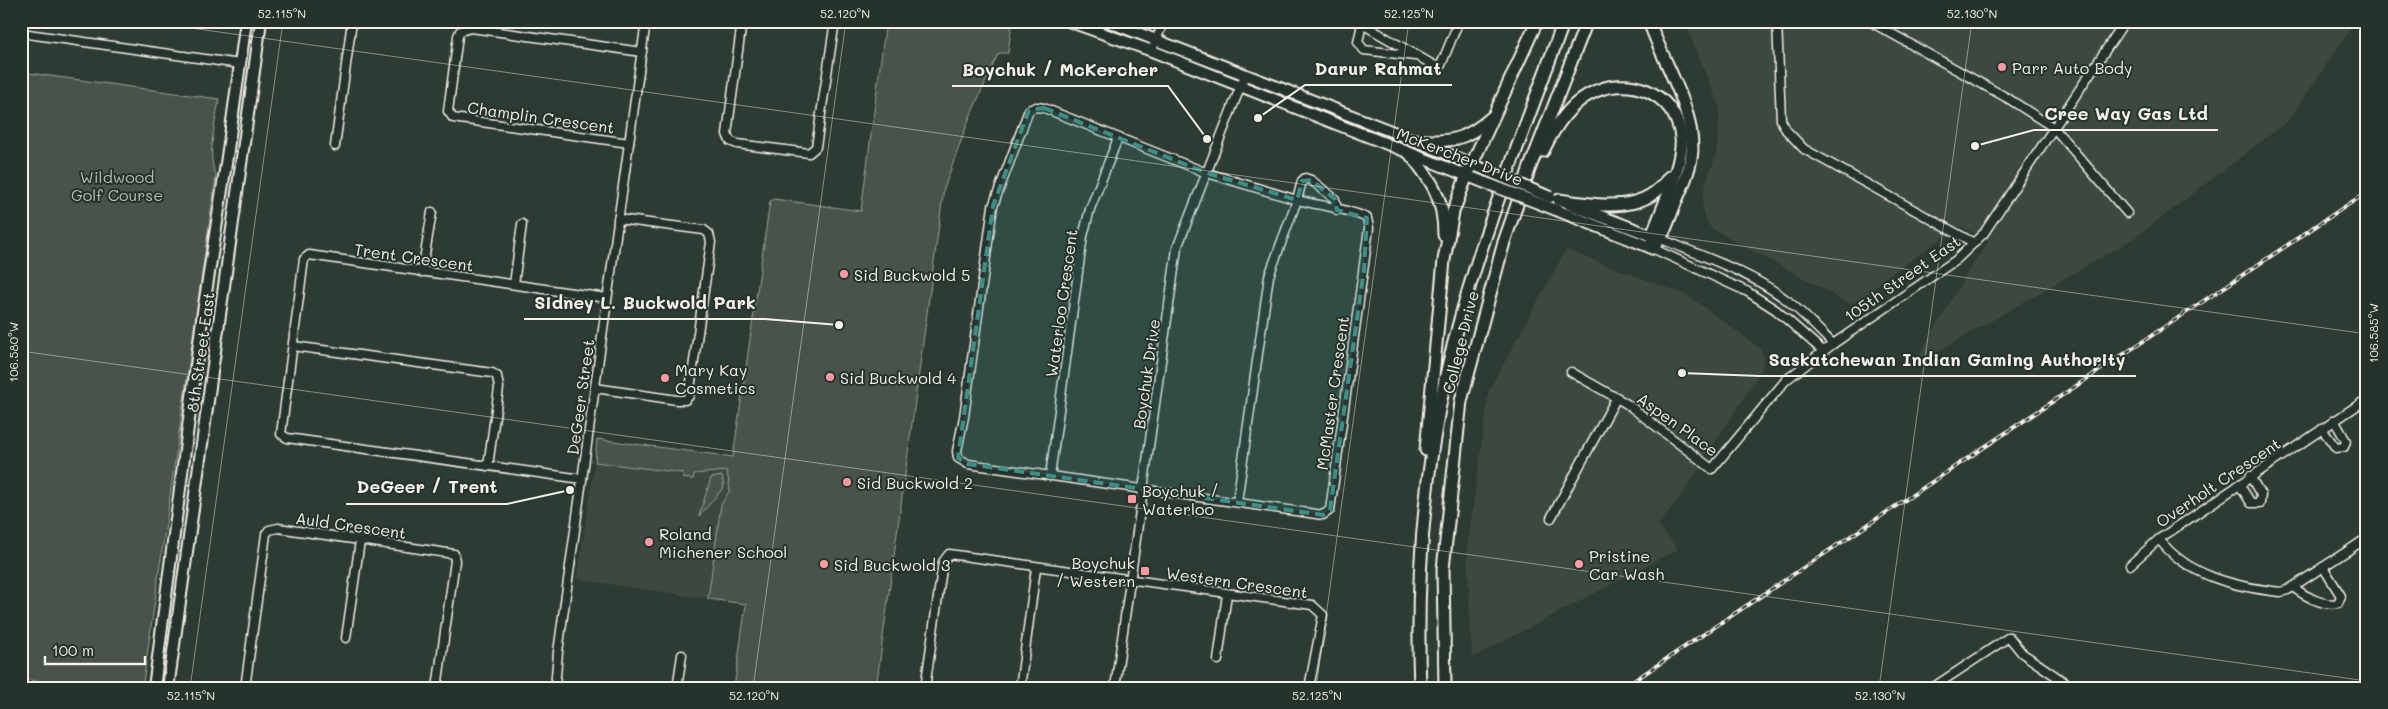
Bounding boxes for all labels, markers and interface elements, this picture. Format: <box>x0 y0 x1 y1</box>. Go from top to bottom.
text: 52.115°N <box>258 5 306 21</box>
text: 52.120°N <box>820 5 870 21</box>
text: 52.125°N <box>1384 5 1434 21</box>
text: 52.130°N <box>1947 5 1997 21</box>
callout: Darur Rahmat <box>1305 52 1452 85</box>
callout: Boychuk / McKercher <box>952 53 1168 86</box>
text: Darur Rahmat <box>1315 56 1441 80</box>
text: Boychuk / McKercher <box>962 57 1158 81</box>
place label: Parr Auto Body <box>2012 57 2132 78</box>
marker: Parr Auto Body <box>1996 61 2008 73</box>
street label: Champlin Crescent <box>466 96 616 138</box>
callout: Cree Way Gas Ltd <box>2034 97 2218 130</box>
text: Cree Way Gas Ltd <box>2044 101 2208 125</box>
street label: McKercher Drive <box>1394 122 1526 190</box>
park label: Wildwood Golf Course <box>71 166 163 205</box>
street label: Waterloo Crescent <box>1040 228 1082 378</box>
street label: 105th Street East <box>1840 230 1964 326</box>
street label: Trent Crescent <box>353 238 475 276</box>
place label: Sid Buckwold 5 <box>854 264 970 285</box>
marker: Sid Buckwold 5 <box>838 268 850 280</box>
callout: Sidney L. Buckwold Park <box>524 286 765 319</box>
street label: College Drive <box>1437 288 1483 396</box>
text: Sidney L. Buckwold Park <box>534 290 756 314</box>
street label: 8th Street East <box>181 291 219 413</box>
text: 106.585°W <box>2365 303 2381 363</box>
street label: McMaster Crescent <box>1311 315 1353 471</box>
street label: Boychuk Drive <box>1128 318 1164 430</box>
text: 106.580°W <box>5 322 21 382</box>
street label: DeGeer Street <box>561 338 599 456</box>
callout: Saskatchewan Indian Gaming Authority <box>1759 343 2136 376</box>
text: Saskatchewan Indian Gaming Authority <box>1769 347 2126 371</box>
place label: Mary Kay Cosmetics <box>675 359 755 398</box>
place label: Sid Buckwold 4 <box>840 367 957 388</box>
marker: Sid Buckwold 4 <box>824 371 836 383</box>
marker: Mary Kay Cosmetics <box>659 372 671 384</box>
street label: Aspen Place <box>1633 387 1723 461</box>
street label: Overholt Crescent <box>2152 432 2284 532</box>
callout: DeGeer / Trent <box>346 471 507 504</box>
place label: Sid Buckwold 2 <box>857 472 973 493</box>
text: DeGeer / Trent <box>357 474 497 498</box>
marker: Sid Buckwold 2 <box>841 476 853 488</box>
place label: Boychuk / Waterloo <box>1142 480 1219 519</box>
marker: Boychuk / Waterloo <box>1126 493 1138 505</box>
street label: Auld Crescent <box>294 507 408 543</box>
place label: Roland Michener School <box>659 523 787 562</box>
marker: Roland Michener School <box>643 536 655 548</box>
place label: Pristine Car Wash <box>1589 545 1664 584</box>
place label: Boychuk / Western <box>1056 552 1135 591</box>
place label: Sid Buckwold 3 <box>834 554 950 575</box>
marker: Sid Buckwold 3 <box>818 558 830 570</box>
marker: Pristine Car Wash <box>1573 558 1585 570</box>
street label: Western Crescent <box>1165 562 1309 602</box>
marker: Boychuk / Western <box>1139 565 1151 577</box>
scale bar <box>45 634 145 666</box>
text: 100 m <box>52 640 94 660</box>
text: 52.115°N <box>167 687 215 703</box>
text: 52.120°N <box>729 687 779 703</box>
text: 52.125°N <box>1292 687 1342 703</box>
text: 52.130°N <box>1855 687 1905 703</box>

